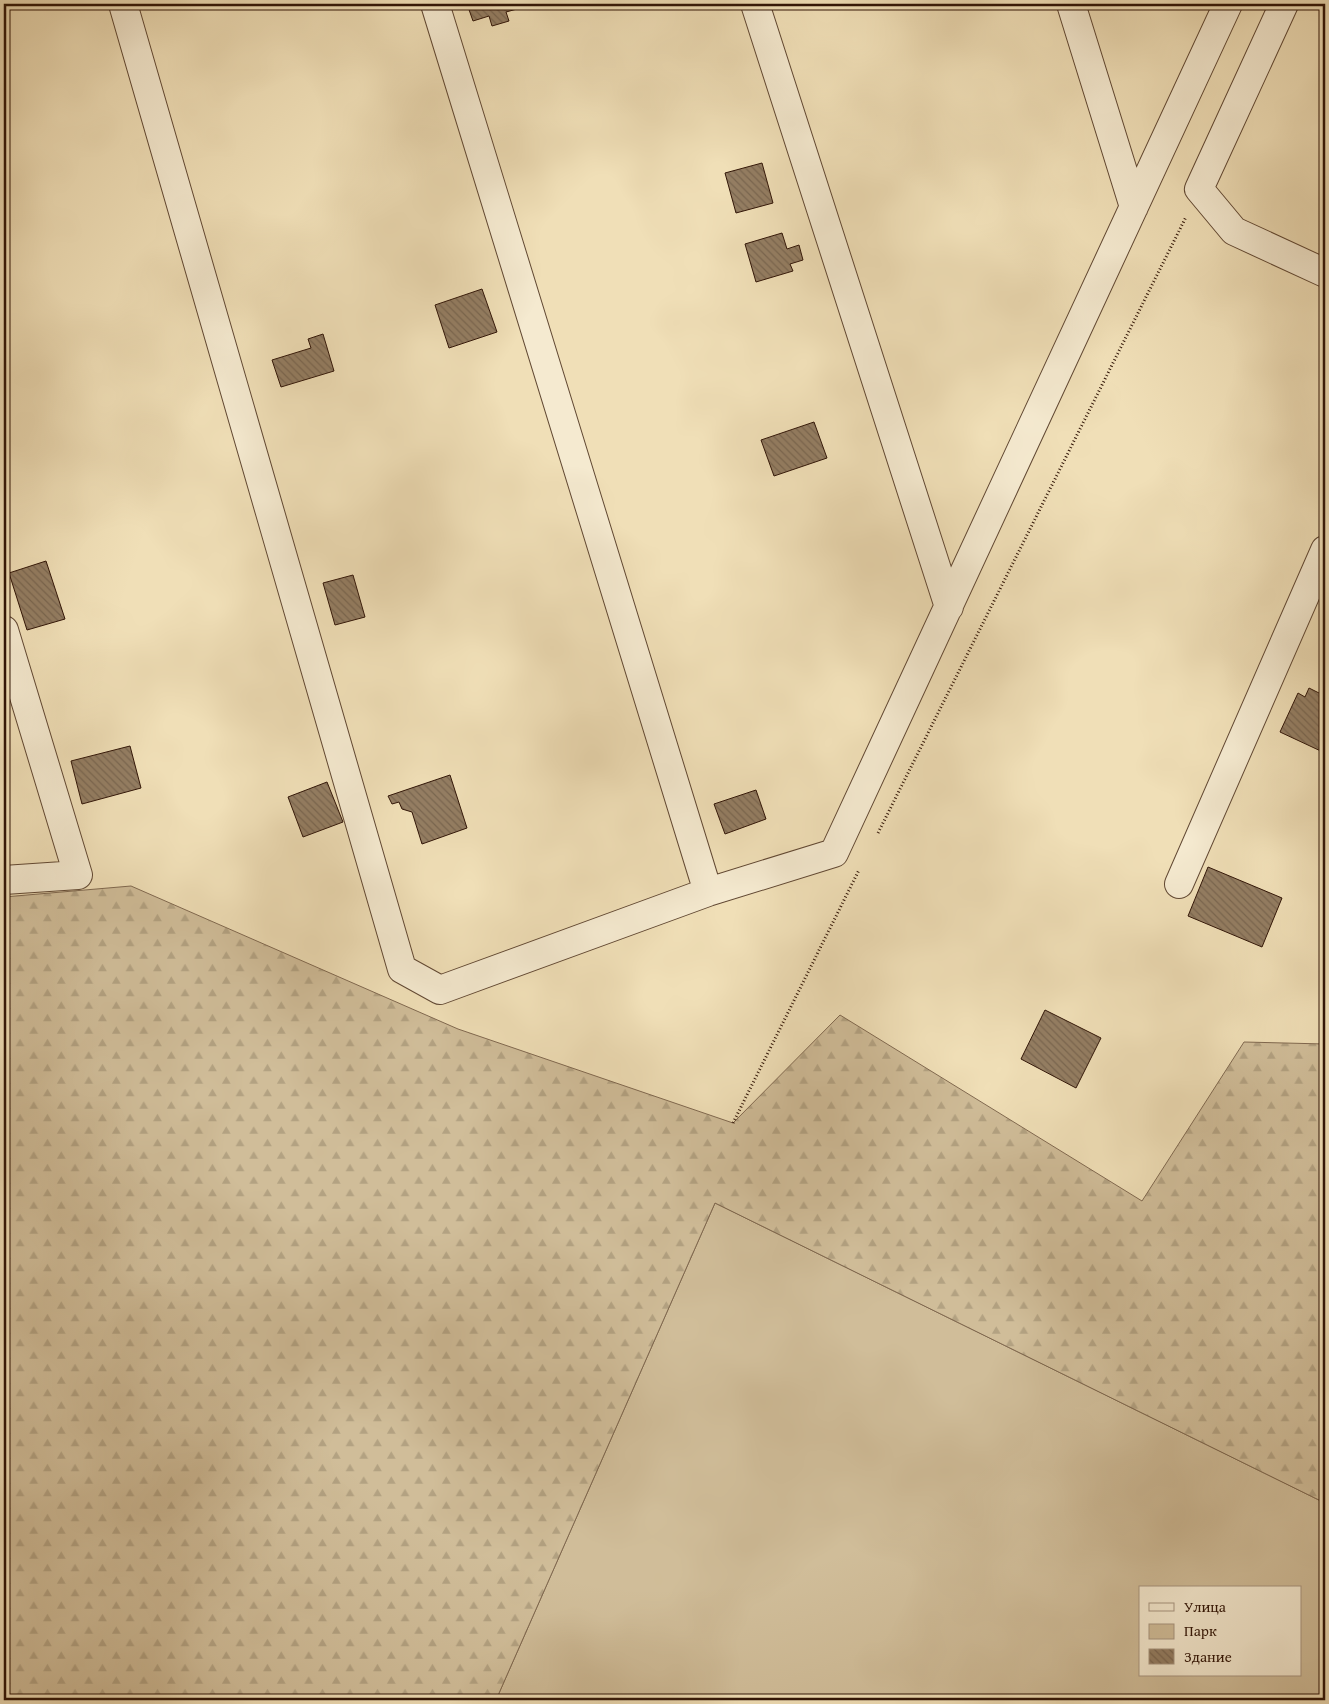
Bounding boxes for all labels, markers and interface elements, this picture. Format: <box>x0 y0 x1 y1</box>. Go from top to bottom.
legend <box>1139 1586 1302 1676</box>
text: Улица <box>1184 1596 1227 1617</box>
text: Парк <box>1184 1620 1217 1641</box>
text: Здание <box>1184 1646 1232 1667</box>

